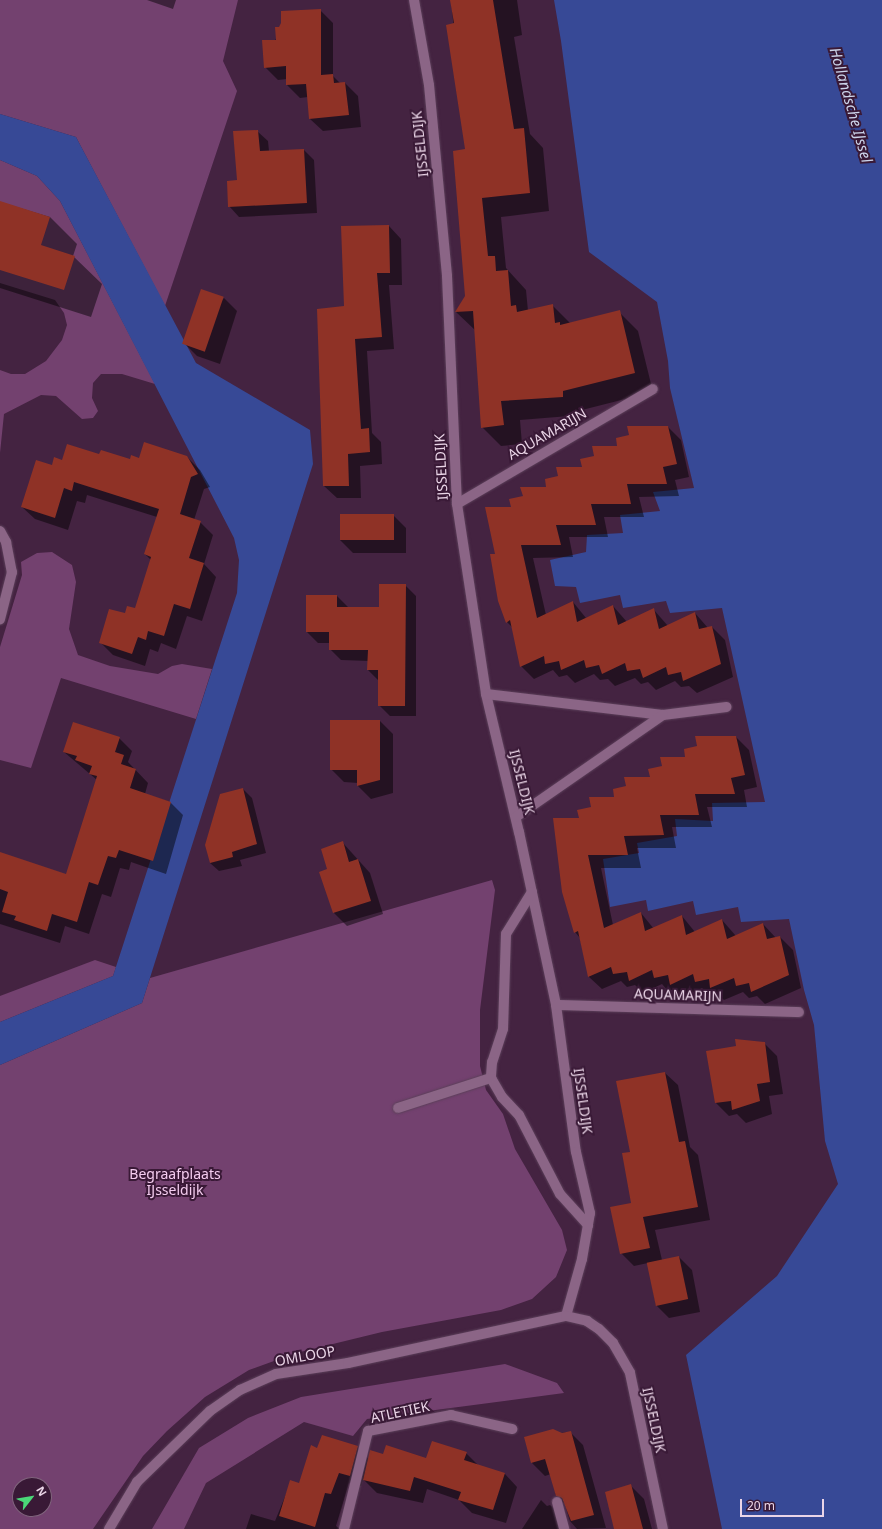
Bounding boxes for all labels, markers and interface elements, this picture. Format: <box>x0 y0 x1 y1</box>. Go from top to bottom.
water label: Hollandsche IJssel <box>826 45 876 165</box>
street label: IJSSELDIJK <box>408 110 432 178</box>
street label: AQUAMARIJN <box>505 405 589 463</box>
street label: IJSSELDIJK <box>431 433 451 501</box>
street label: IJSSELDIJK <box>506 748 538 816</box>
street label: AQUAMARIJN <box>634 985 722 1005</box>
street label: IJSSELDIJK <box>570 1067 596 1135</box>
park label: Begraafplaats IJsseldijk <box>129 1166 221 1198</box>
street label: OMLOOP <box>273 1342 337 1370</box>
street label: IJSSELDIJK <box>639 1386 669 1454</box>
street label: ATLETIEK <box>369 1398 431 1426</box>
north arrow <box>12 1477 52 1517</box>
text: N <box>33 1483 51 1499</box>
scale bar <box>742 1491 826 1517</box>
text: 20 m <box>747 1497 775 1514</box>

